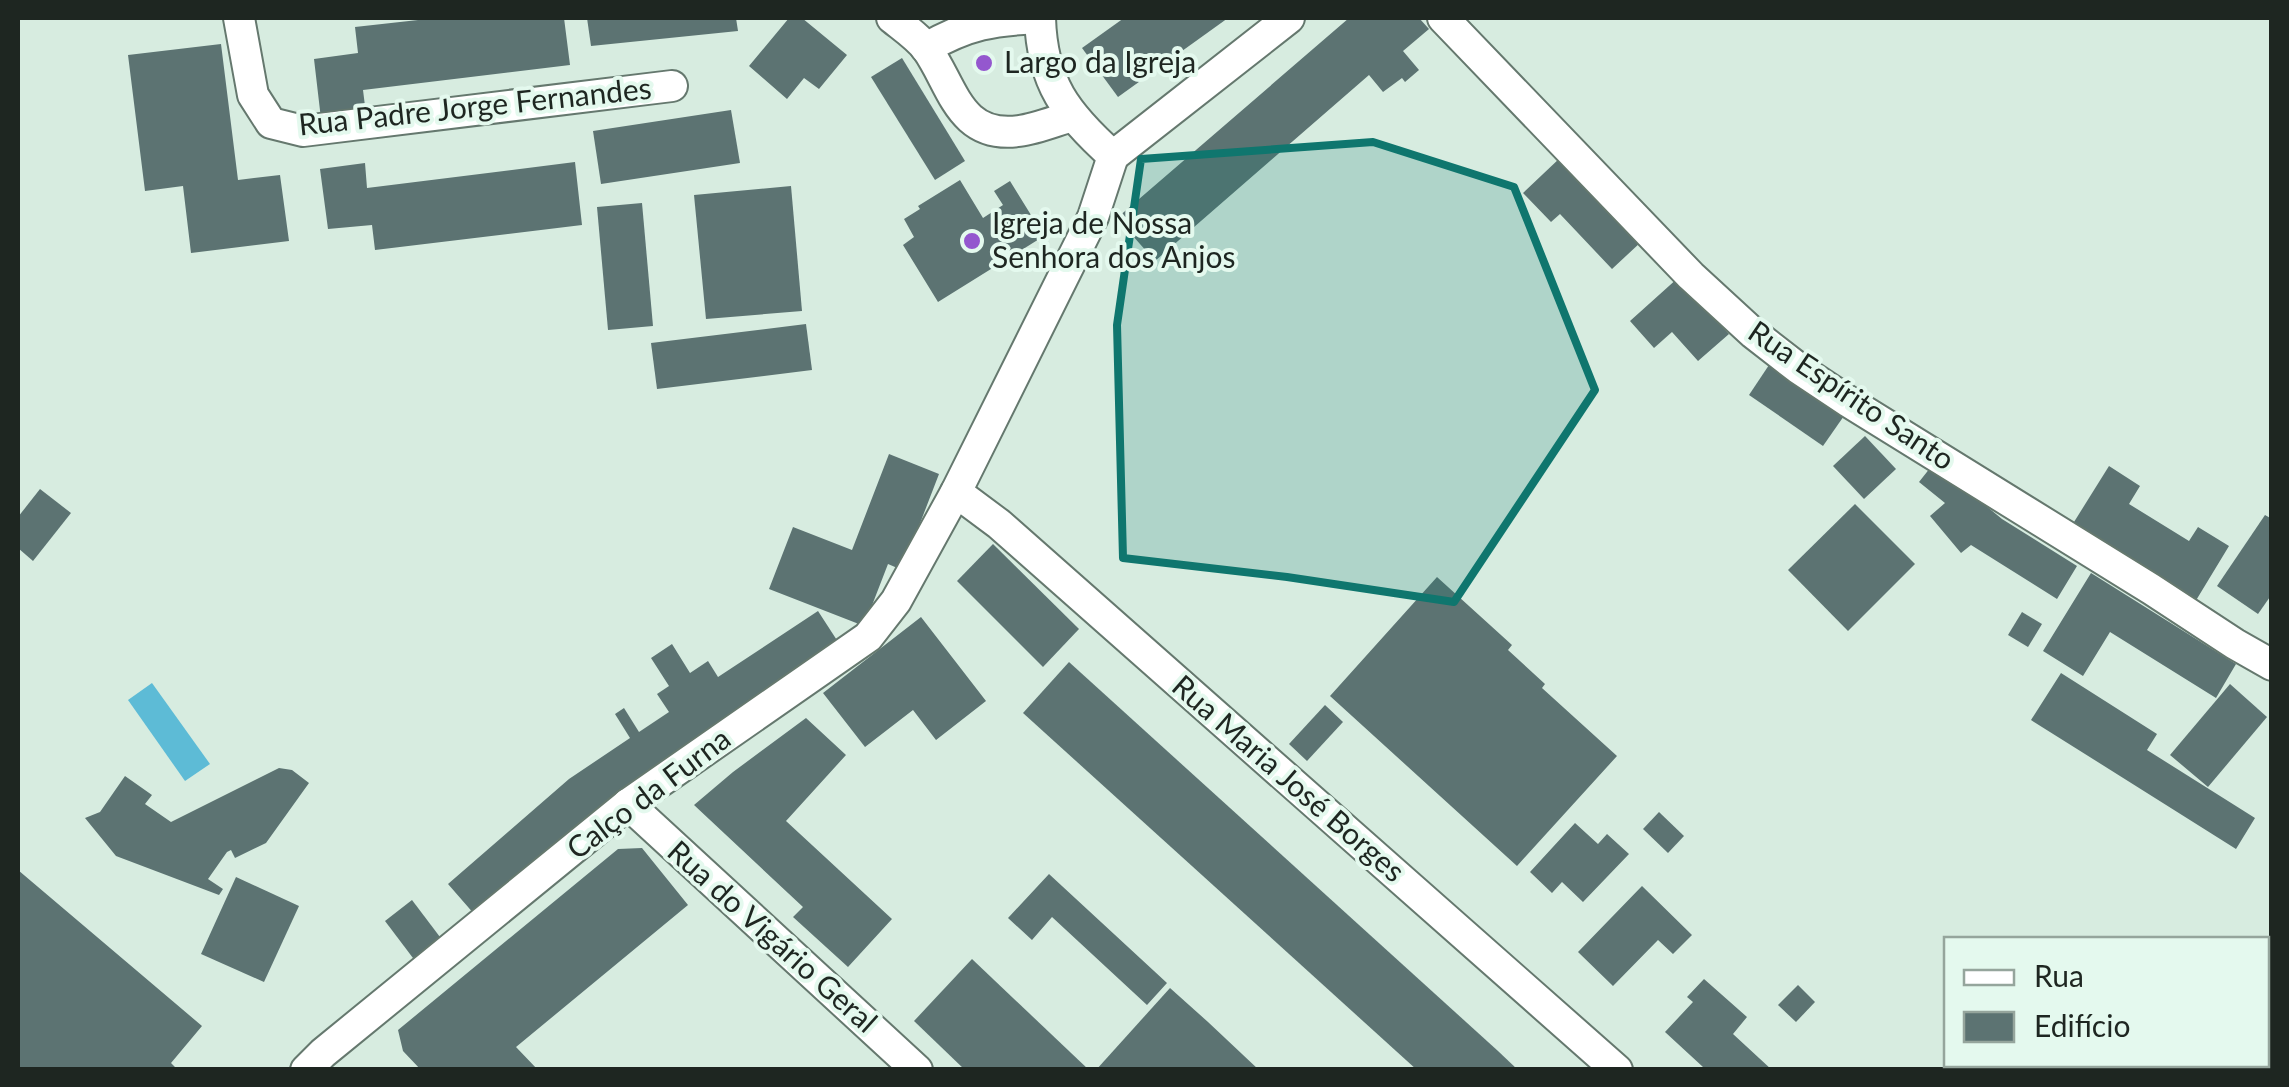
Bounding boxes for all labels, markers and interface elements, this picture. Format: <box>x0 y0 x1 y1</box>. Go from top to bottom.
place label: Largo da Igreja <box>1004 43 1196 79</box>
marker: Largo da Igreja <box>973 52 995 74</box>
street label: Rua Padre Jorge Fernandes <box>297 69 653 141</box>
place label: Igreja de Nossa Senhora dos Anjos <box>992 204 1235 274</box>
marker: Igreja de Nossa Senhora dos Anjos <box>961 230 983 252</box>
street label: Rua Espírito Santo <box>1742 312 1962 476</box>
street label: Rua Maria José Borges <box>1166 667 1413 888</box>
street label: Calço da Furna <box>559 719 737 866</box>
street label: Rua do Vigário Geral <box>661 832 885 1039</box>
legend <box>1944 937 2269 1067</box>
text: Rua <box>2034 957 2084 993</box>
text: Edifício <box>2034 1007 2130 1043</box>

